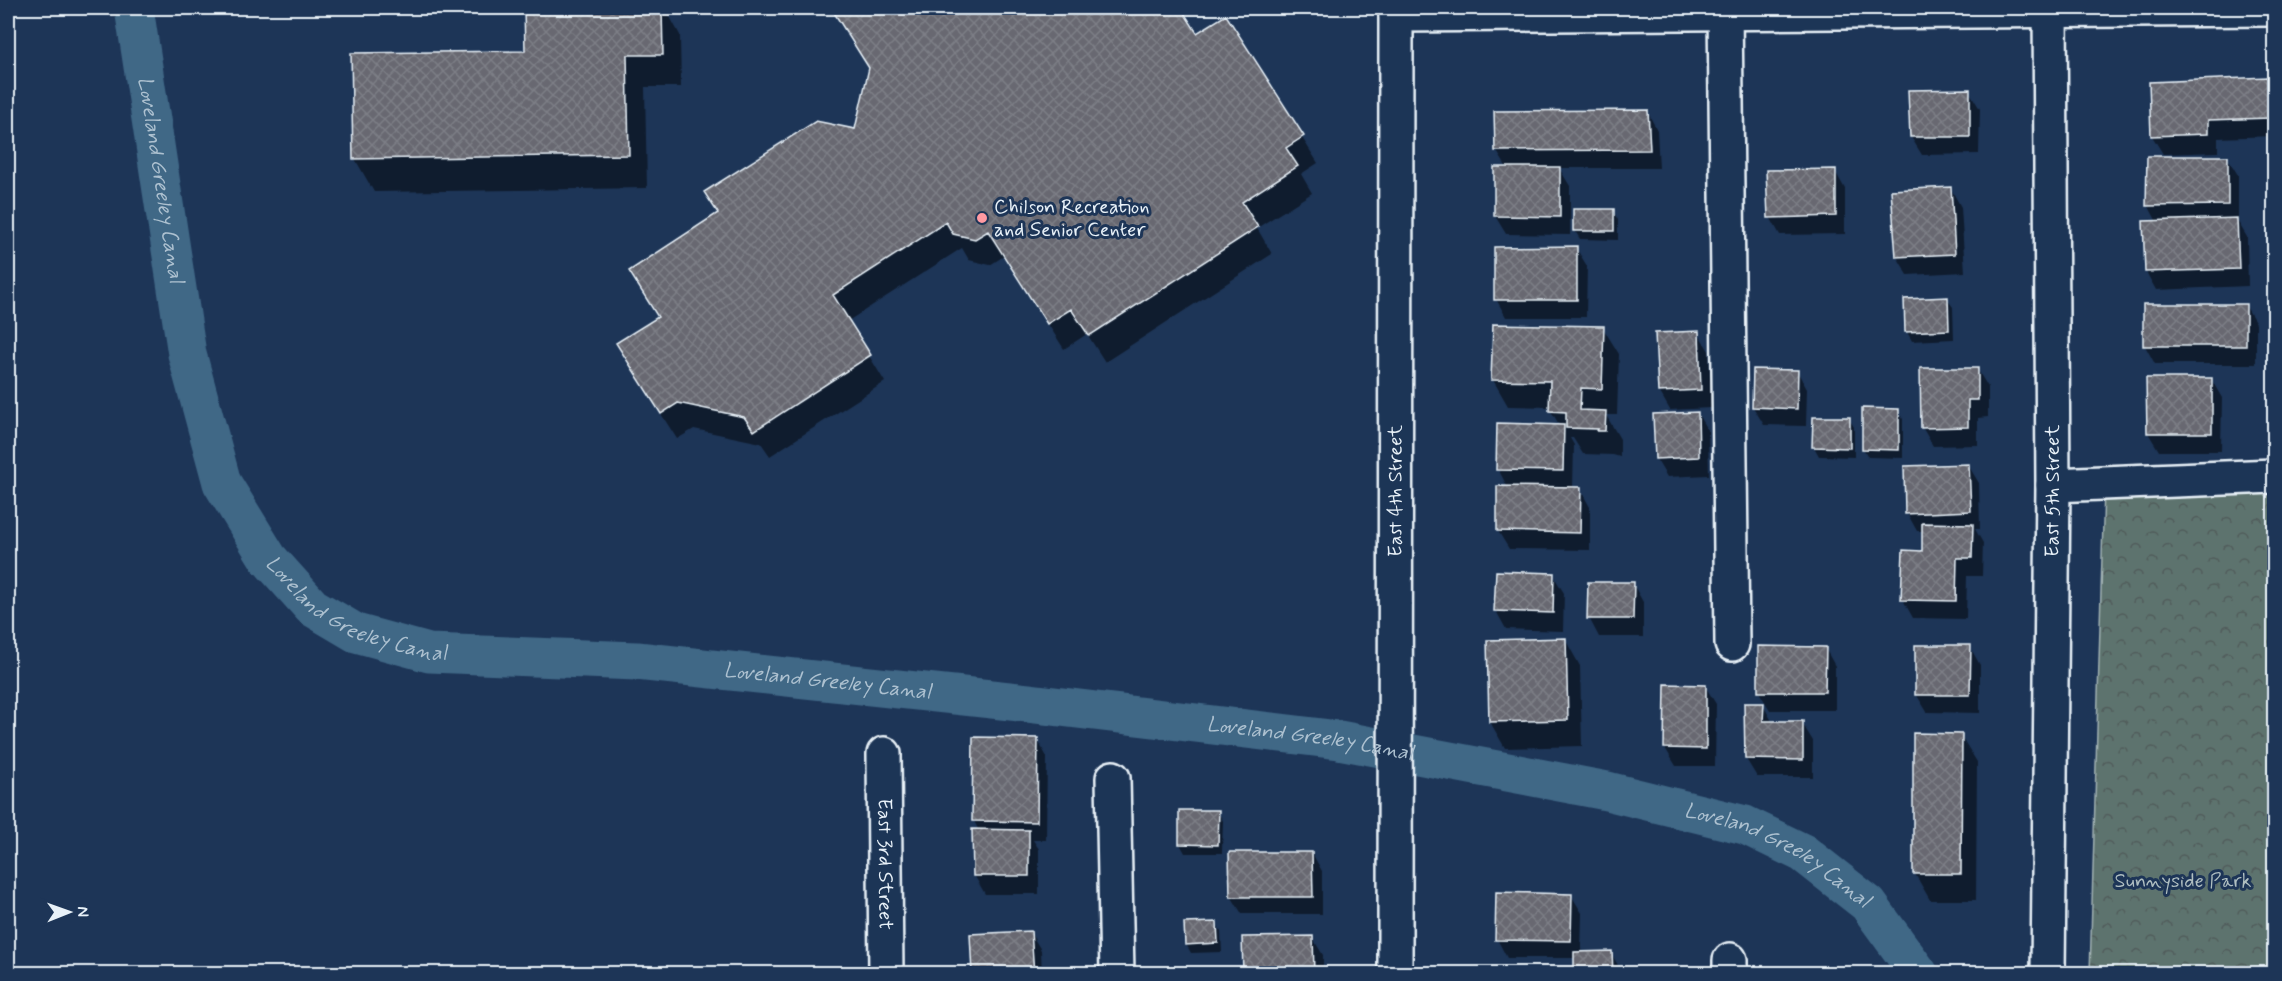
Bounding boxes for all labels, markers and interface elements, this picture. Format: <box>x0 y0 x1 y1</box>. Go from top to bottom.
water label: Loveland Greeley Canal <box>131 75 190 287</box>
place label: Chilson Recreation and Senior Center <box>994 194 1149 244</box>
marker: Chilson Recreation and Senior Center <box>975 211 989 225</box>
street label: East 4th Street <box>1382 425 1409 557</box>
street label: East 5th Street <box>2039 425 2067 557</box>
water label: Loveland Greeley Canal <box>259 550 449 668</box>
water label: Loveland Greeley Canal <box>722 656 934 707</box>
water label: Loveland Greeley Canal <box>1205 710 1417 768</box>
water label: Loveland Greeley Canal <box>1681 797 1878 916</box>
street label: East 3rd Street <box>871 798 899 930</box>
park label: Sunnyside Park <box>2115 868 2251 895</box>
north arrow <box>39 882 99 942</box>
text: N <box>72 906 93 917</box>

